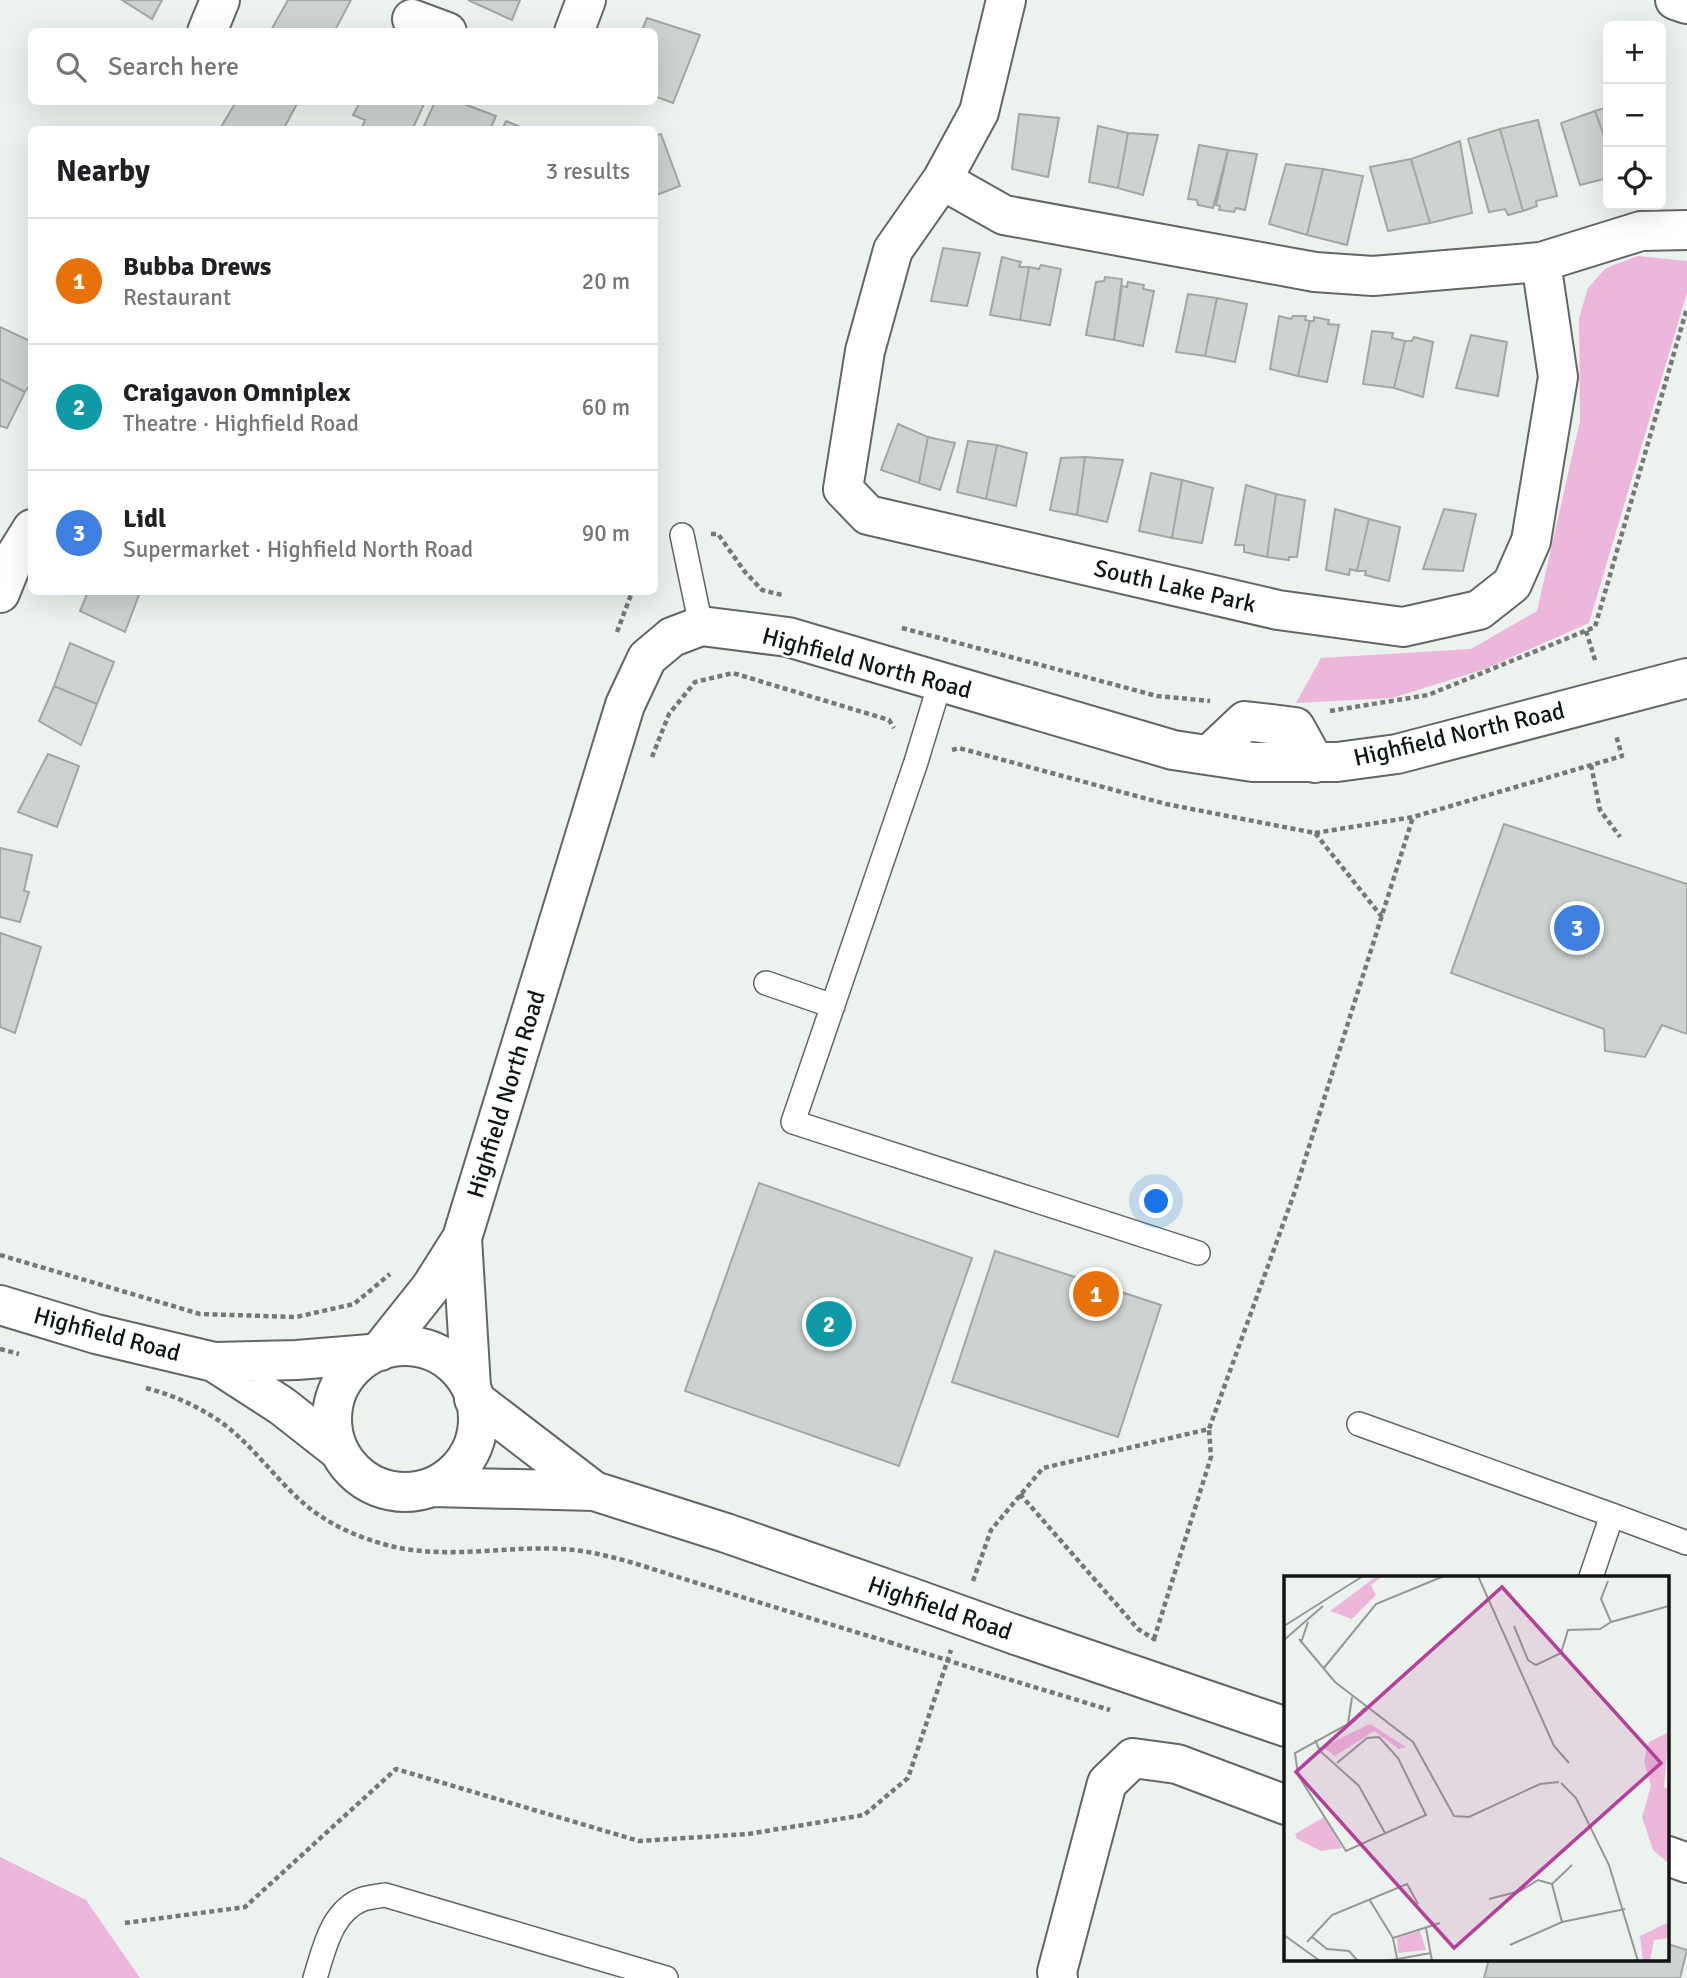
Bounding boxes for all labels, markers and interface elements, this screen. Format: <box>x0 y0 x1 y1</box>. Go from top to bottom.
map controls <box>1603 21 1666 210</box>
button: + <box>1603 21 1666 84</box>
search box <box>28 28 658 105</box>
icon: search <box>52 48 90 86</box>
text: Search here <box>108 51 239 83</box>
button: − <box>1603 84 1666 147</box>
button: locate <box>1603 147 1666 210</box>
text: Nearby <box>56 153 150 190</box>
text: 3 results <box>546 157 630 186</box>
text: Bubba Drews <box>123 251 271 283</box>
text: 1 <box>73 267 85 296</box>
text: 20 m <box>582 267 630 296</box>
text: Restaurant <box>123 283 231 312</box>
text: Craigavon Omniplex <box>123 377 350 409</box>
text: 2 <box>73 393 85 422</box>
text: 60 m <box>582 393 630 422</box>
text: Theatre · Highfield Road <box>123 409 359 438</box>
text: Lidl <box>123 503 166 535</box>
text: 3 <box>73 519 85 548</box>
text: 90 m <box>582 519 630 548</box>
text: Supermarket · Highfield North Road <box>123 535 473 564</box>
street label: South Lake Park <box>1091 553 1259 619</box>
street label: Highfield North Road <box>759 621 975 705</box>
street label: Highfield North Road <box>1351 695 1567 773</box>
pin: 3 <box>1554 902 1600 954</box>
street label: Highfield North Road <box>460 987 552 1201</box>
your location <box>1139 1184 1173 1218</box>
pin: 1 <box>1073 1268 1119 1320</box>
pin: 2 <box>806 1298 852 1350</box>
street label: Highfield Road <box>30 1300 184 1368</box>
street label: Highfield Road <box>864 1569 1016 1647</box>
inset map <box>1284 1576 1670 1960</box>

